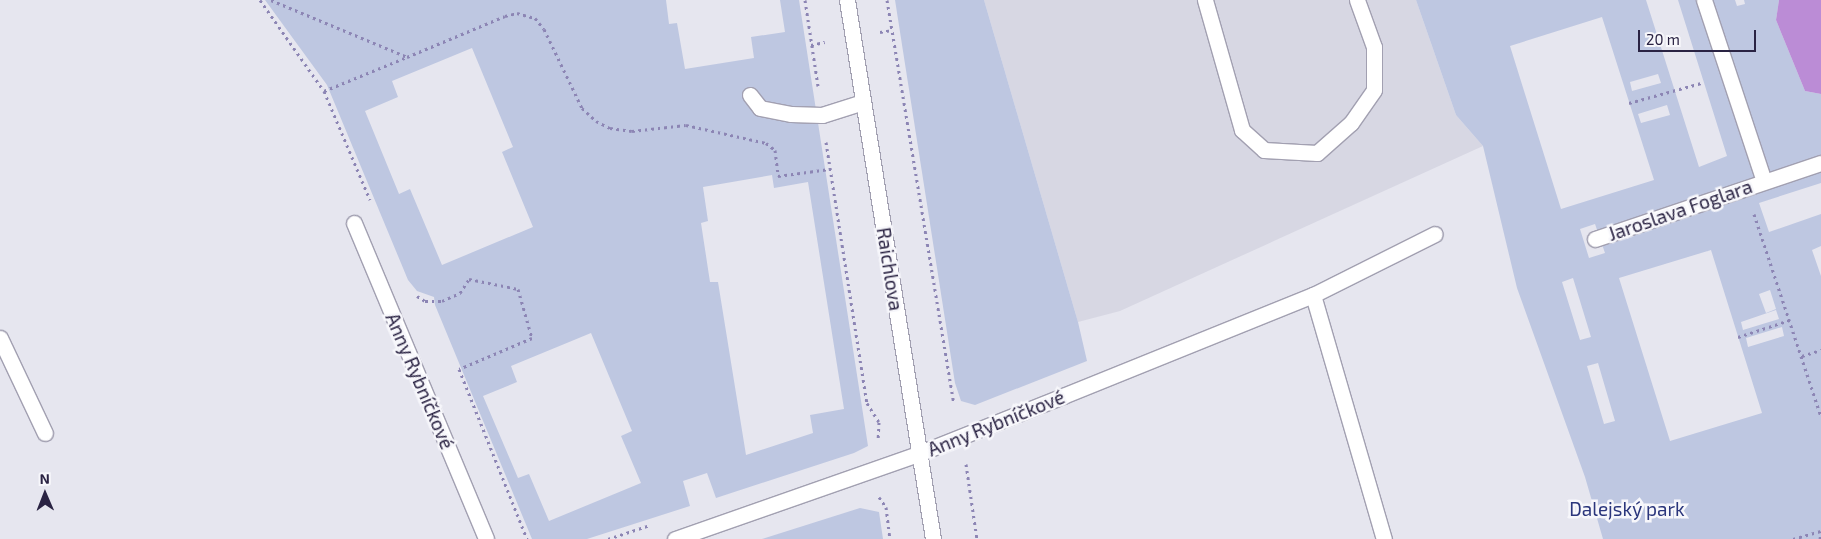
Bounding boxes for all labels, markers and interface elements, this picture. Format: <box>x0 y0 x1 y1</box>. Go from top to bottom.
scale bar <box>1641 20 1758 52</box>
text: 20 m <box>1646 30 1680 48</box>
street label: Jaroslava Foglara <box>1605 175 1755 245</box>
street label: Raichlova <box>872 226 908 312</box>
street label: Anny Rybníčkové <box>381 309 459 453</box>
street label: Anny Rybníčkové <box>924 385 1068 461</box>
north arrow <box>20 469 70 519</box>
text: N <box>40 470 50 487</box>
park label: Dalejský park <box>1569 498 1685 520</box>

